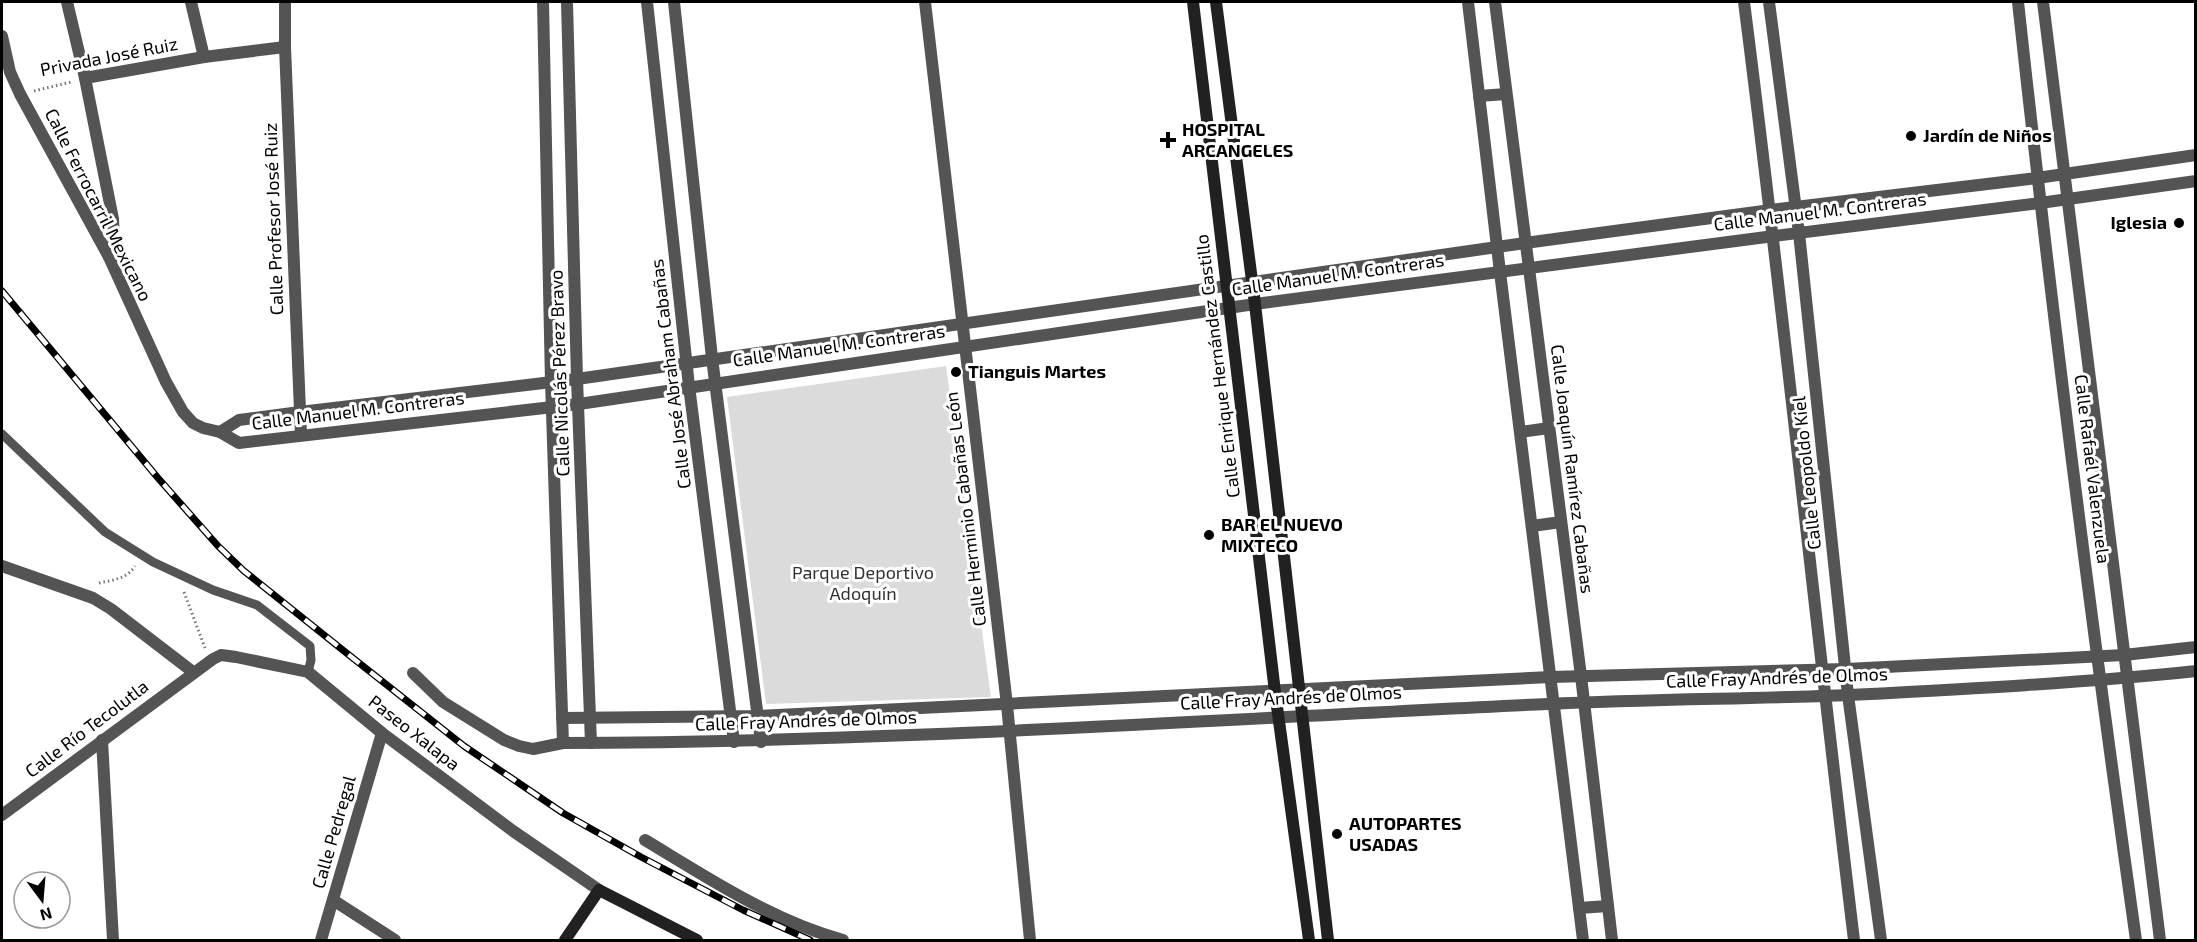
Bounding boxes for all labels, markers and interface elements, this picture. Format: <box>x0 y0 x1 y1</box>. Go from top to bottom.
street label: Privada José Ruiz <box>38 32 179 80</box>
street label: Calle Ferrocarril Mexicano <box>41 105 157 305</box>
place label: HOSPITAL ARCANGELES <box>1182 118 1293 161</box>
street label: Calle Profesor José Ruiz <box>259 122 287 316</box>
place label: Jardín de Niños <box>1923 124 2052 146</box>
marker: Jardín de Niños <box>1904 129 1918 143</box>
marker: HOSPITAL ARCANGELES <box>1159 131 1177 149</box>
street label: Calle Manuel M. Contreras <box>1712 187 1927 235</box>
place label: Iglesia <box>2110 211 2167 233</box>
marker: Iglesia <box>2172 216 2186 230</box>
street label: Calle Enrique Hernández Castillo <box>1190 233 1244 499</box>
street label: Calle Manuel M. Contreras <box>1230 248 1445 300</box>
street label: Calle José Abraham Cabañas <box>645 258 695 490</box>
street label: Calle Nicolás Pérez Bravo <box>544 269 574 477</box>
street label: Calle Manuel M. Contreras <box>731 319 946 371</box>
street label: Calle Joaquín Ramírez Cabañas <box>1547 343 1599 595</box>
place label: Tianguis Martes <box>968 360 1106 382</box>
marker: Tianguis Martes <box>949 365 963 379</box>
street label: Calle Rafaél Valenzuela <box>2070 373 2116 565</box>
street label: Calle Manuel M. Contreras <box>250 386 465 434</box>
street label: Calle Herminio Cabañas León <box>940 391 990 628</box>
street label: Calle Leopoldo Kiel <box>1787 395 1825 551</box>
place label: BAR EL NUEVO MIXTECO <box>1221 513 1343 556</box>
marker: BAR EL NUEVO MIXTECO <box>1202 528 1216 542</box>
park label: Parque Deportivo Adoquín <box>792 561 934 604</box>
street label: Calle Fray Andrés de Olmos <box>1666 662 1888 692</box>
street label: Calle Río Tecolutla <box>20 675 152 782</box>
street label: Calle Fray Andrés de Olmos <box>1180 680 1402 714</box>
street label: Paseo Xalapa <box>365 690 465 775</box>
street label: Calle Fray Andrés de Olmos <box>695 705 917 735</box>
street label: Calle Pedregal <box>306 772 360 891</box>
place label: AUTOPARTES USADAS <box>1349 812 1462 855</box>
marker: AUTOPARTES USADAS <box>1330 827 1344 841</box>
north arrow <box>12 870 72 930</box>
text: N <box>38 904 54 926</box>

